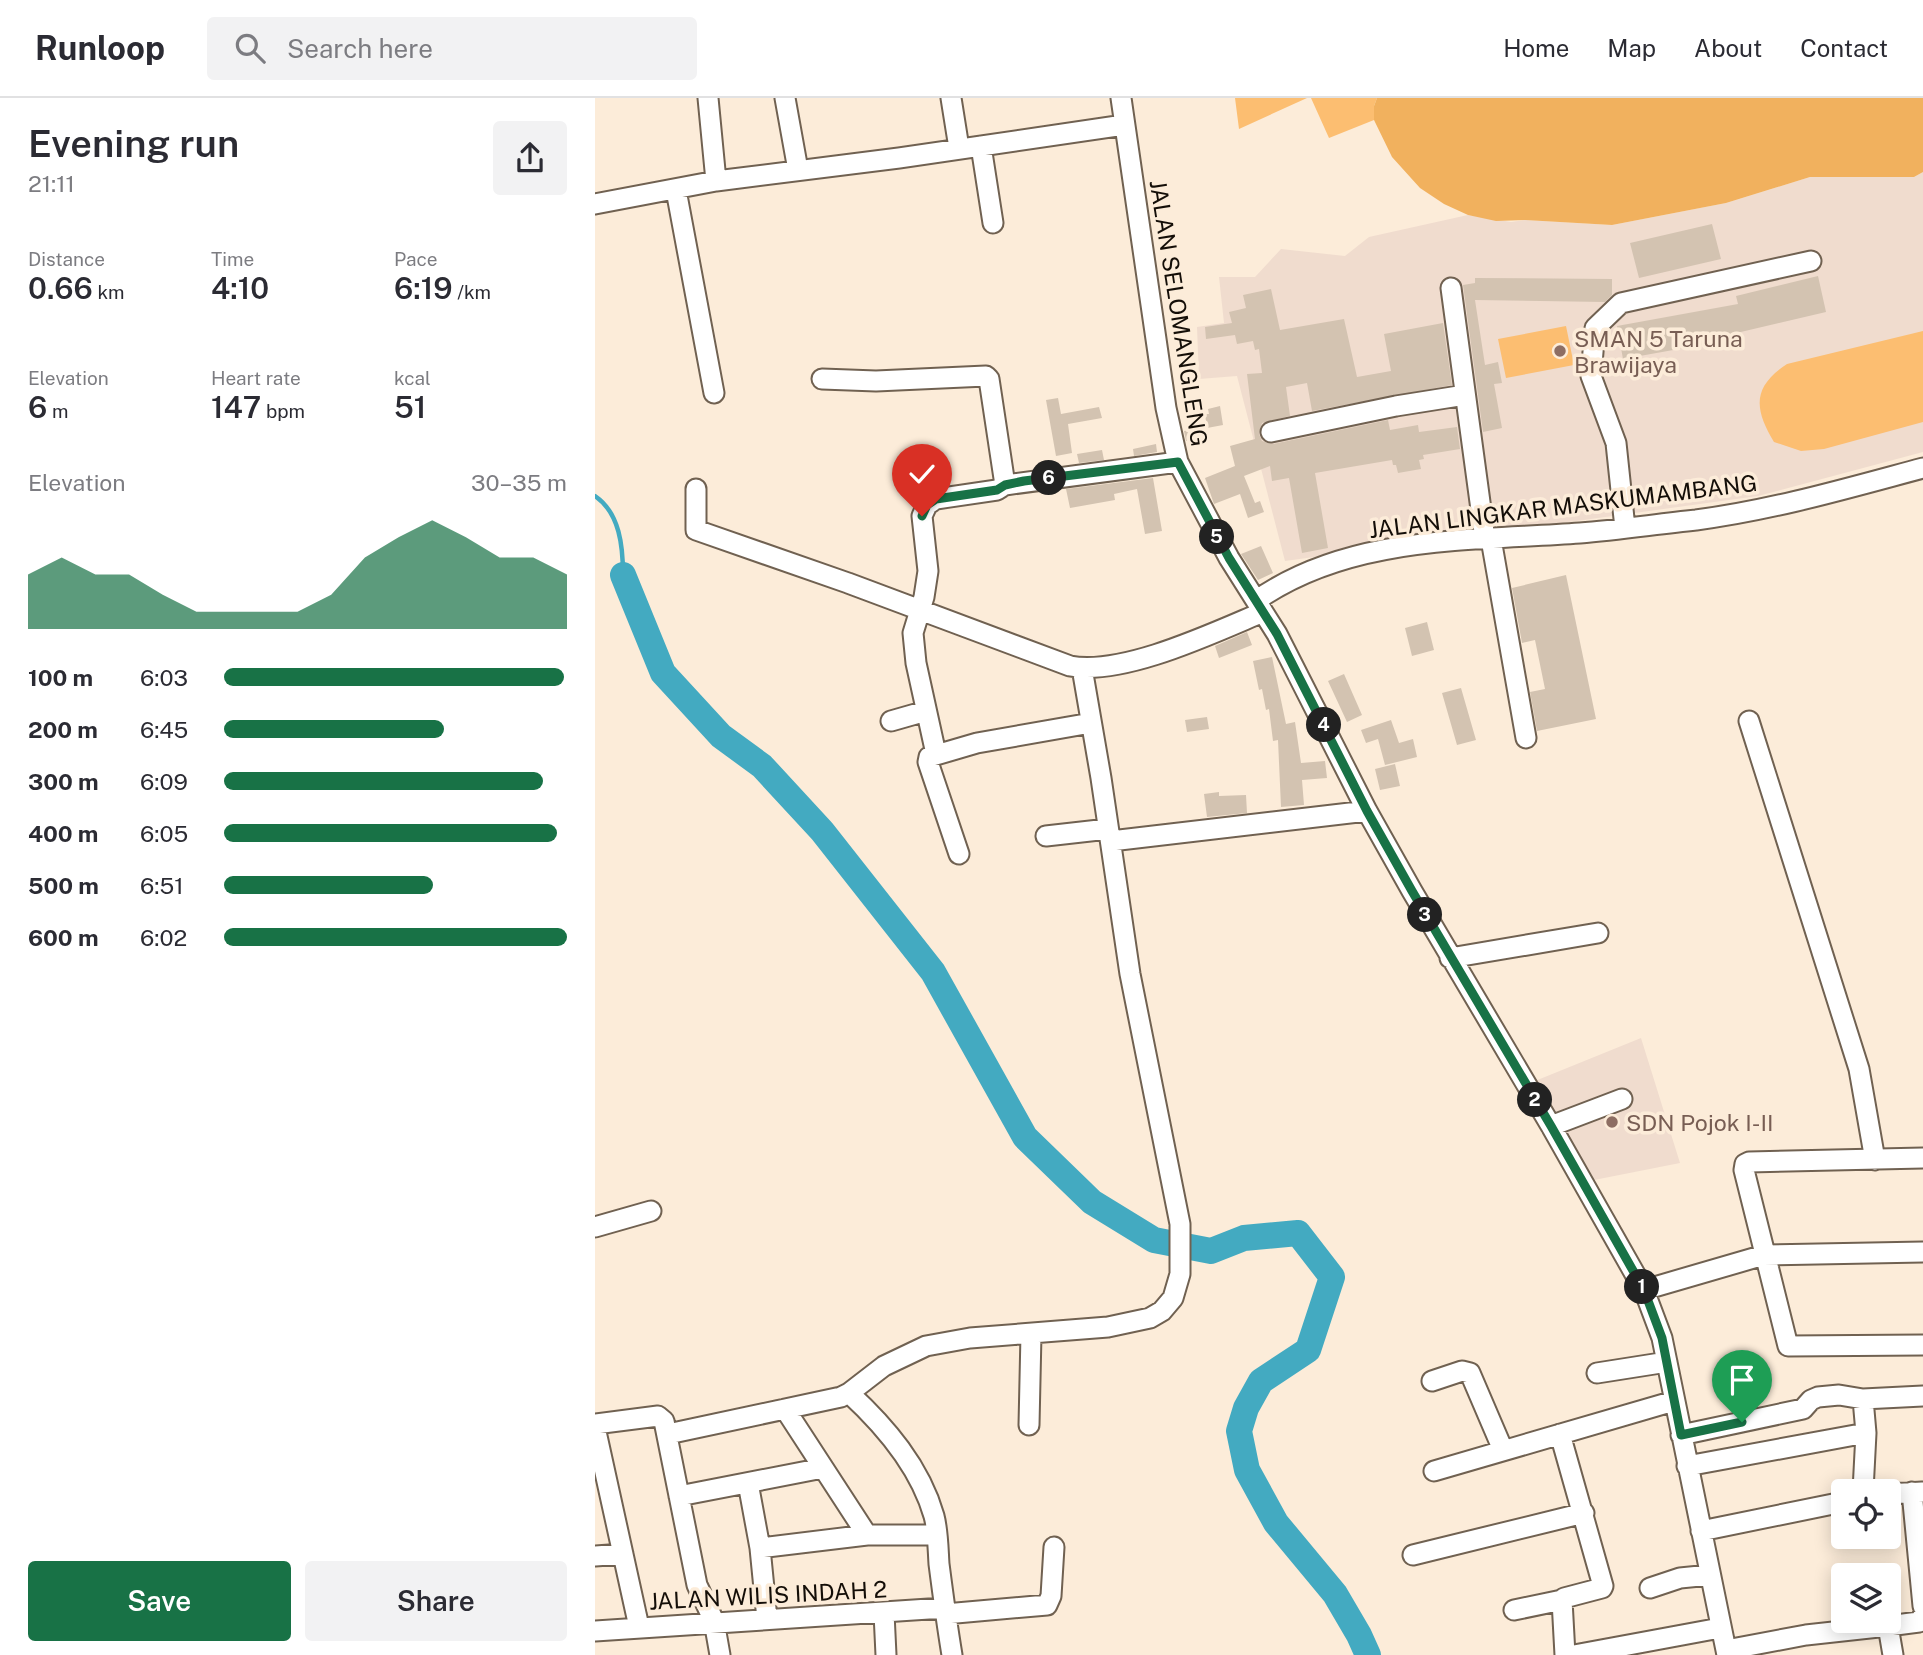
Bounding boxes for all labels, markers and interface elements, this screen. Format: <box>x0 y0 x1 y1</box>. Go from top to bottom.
search box <box>207 17 697 80</box>
text: Runloop <box>35 29 165 67</box>
icon: search <box>231 29 269 67</box>
text: Search here <box>287 33 433 64</box>
text: Home <box>1503 34 1569 62</box>
text: Map <box>1607 34 1656 62</box>
text: About <box>1694 34 1762 62</box>
text: Contact <box>1800 34 1888 62</box>
text: Evening run <box>28 121 239 166</box>
button: share <box>493 121 567 195</box>
text: 21:11 <box>28 170 75 197</box>
street label: JALAN SELOMANGLENG <box>1145 178 1213 448</box>
text: Distance <box>28 248 105 270</box>
text: Time <box>211 248 254 270</box>
text: Pace <box>394 248 437 270</box>
text: 0.66 <box>28 270 93 306</box>
text: 4:10 <box>211 270 269 306</box>
text: 6:19 <box>394 270 453 306</box>
text: km <box>93 281 125 303</box>
text: /km <box>453 281 491 303</box>
place label: SMAN 5 Taruna Brawijaya <box>1574 325 1743 378</box>
marker: SMAN 5 Taruna Brawijaya <box>1552 343 1568 359</box>
text: Elevation <box>28 367 109 389</box>
text: Heart rate <box>211 367 301 389</box>
text: kcal <box>394 367 431 389</box>
text: 6 <box>28 389 47 425</box>
text: 147 <box>211 389 261 425</box>
text: 51 <box>394 389 426 425</box>
text: m <box>47 400 68 422</box>
text: bpm <box>261 400 305 422</box>
pin <box>892 444 952 516</box>
icon: check <box>903 455 941 493</box>
pin: 6 <box>1031 460 1067 496</box>
text: 6 <box>1042 466 1055 488</box>
text: Elevation <box>28 469 126 496</box>
text: 30–35 m <box>471 469 567 496</box>
street label: JALAN LINGKAR MASKUMAMBANG <box>1367 469 1759 543</box>
pin: 5 <box>1199 520 1235 555</box>
text: 5 <box>1210 525 1223 547</box>
text: 100 m <box>28 664 93 691</box>
text: 6:03 <box>140 664 188 691</box>
pin: 4 <box>1307 708 1341 742</box>
text: 4 <box>1317 713 1330 735</box>
text: 200 m <box>28 716 98 743</box>
text: 6:45 <box>140 716 188 743</box>
text: 300 m <box>28 768 99 795</box>
text: 6:09 <box>140 768 188 795</box>
text: 400 m <box>28 820 98 847</box>
text: 6:05 <box>140 820 188 847</box>
text: 500 m <box>28 872 99 899</box>
text: 6:51 <box>140 872 184 899</box>
pin: 3 <box>1407 898 1443 932</box>
text: 3 <box>1418 903 1431 925</box>
text: 600 m <box>28 924 98 951</box>
text: 6:02 <box>140 924 187 951</box>
pin: 2 <box>1517 1082 1553 1118</box>
text: 2 <box>1528 1088 1541 1110</box>
place label: SDN Pojok I-II <box>1626 1109 1773 1136</box>
marker: SDN Pojok I-II <box>1604 1114 1620 1130</box>
pin: 1 <box>1625 1270 1659 1304</box>
text: 1 <box>1637 1275 1646 1297</box>
pin <box>1712 1350 1772 1422</box>
icon: arrive <box>1723 1361 1761 1399</box>
map controls <box>1831 1479 1901 1633</box>
button: locate <box>1831 1479 1901 1549</box>
button: Save <box>28 1561 291 1641</box>
button: Share <box>305 1561 567 1641</box>
button: layers <box>1831 1563 1901 1633</box>
street label: JALAN WILIS INDAH 2 <box>648 1575 888 1615</box>

